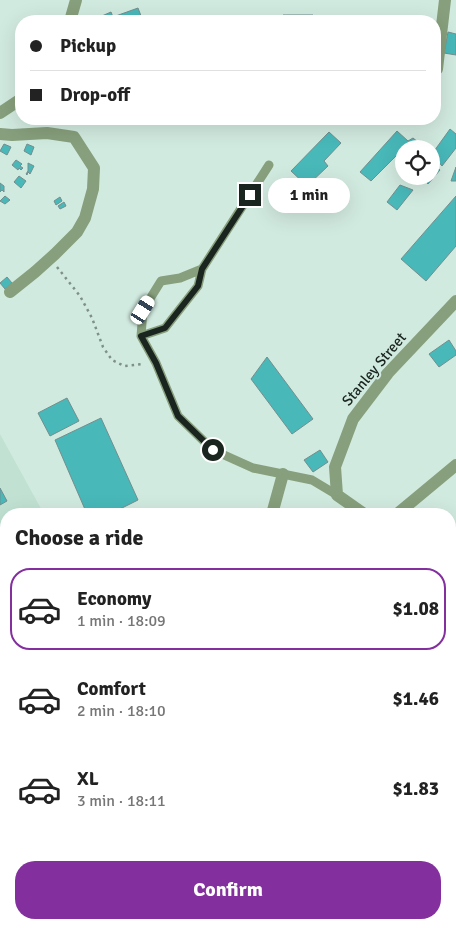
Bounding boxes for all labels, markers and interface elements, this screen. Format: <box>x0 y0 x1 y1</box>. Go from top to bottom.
text: Pickup <box>60 34 116 58</box>
text: Drop-off <box>60 83 130 107</box>
map controls <box>395 140 440 185</box>
button: locate <box>395 140 440 185</box>
callout: 1 min <box>268 178 350 212</box>
route end <box>239 184 261 206</box>
text: 1 min <box>290 185 328 205</box>
car <box>128 293 157 327</box>
street label: Stanley Street <box>338 329 410 409</box>
route start <box>202 439 224 461</box>
text: Choose a ride <box>15 524 143 551</box>
icon: car <box>17 587 62 632</box>
text: Economy <box>77 587 151 611</box>
text: $1.08 <box>393 597 439 621</box>
text: 1 min · 18:09 <box>77 611 166 631</box>
icon: car <box>17 677 62 722</box>
text: Comfort <box>77 677 146 701</box>
text: $1.46 <box>393 687 439 711</box>
text: 2 min · 18:10 <box>77 701 166 721</box>
icon: car <box>17 767 62 812</box>
text: XL <box>77 767 99 791</box>
text: $1.83 <box>393 777 439 801</box>
text: 3 min · 18:11 <box>77 791 166 811</box>
button: Confirm <box>15 861 441 919</box>

